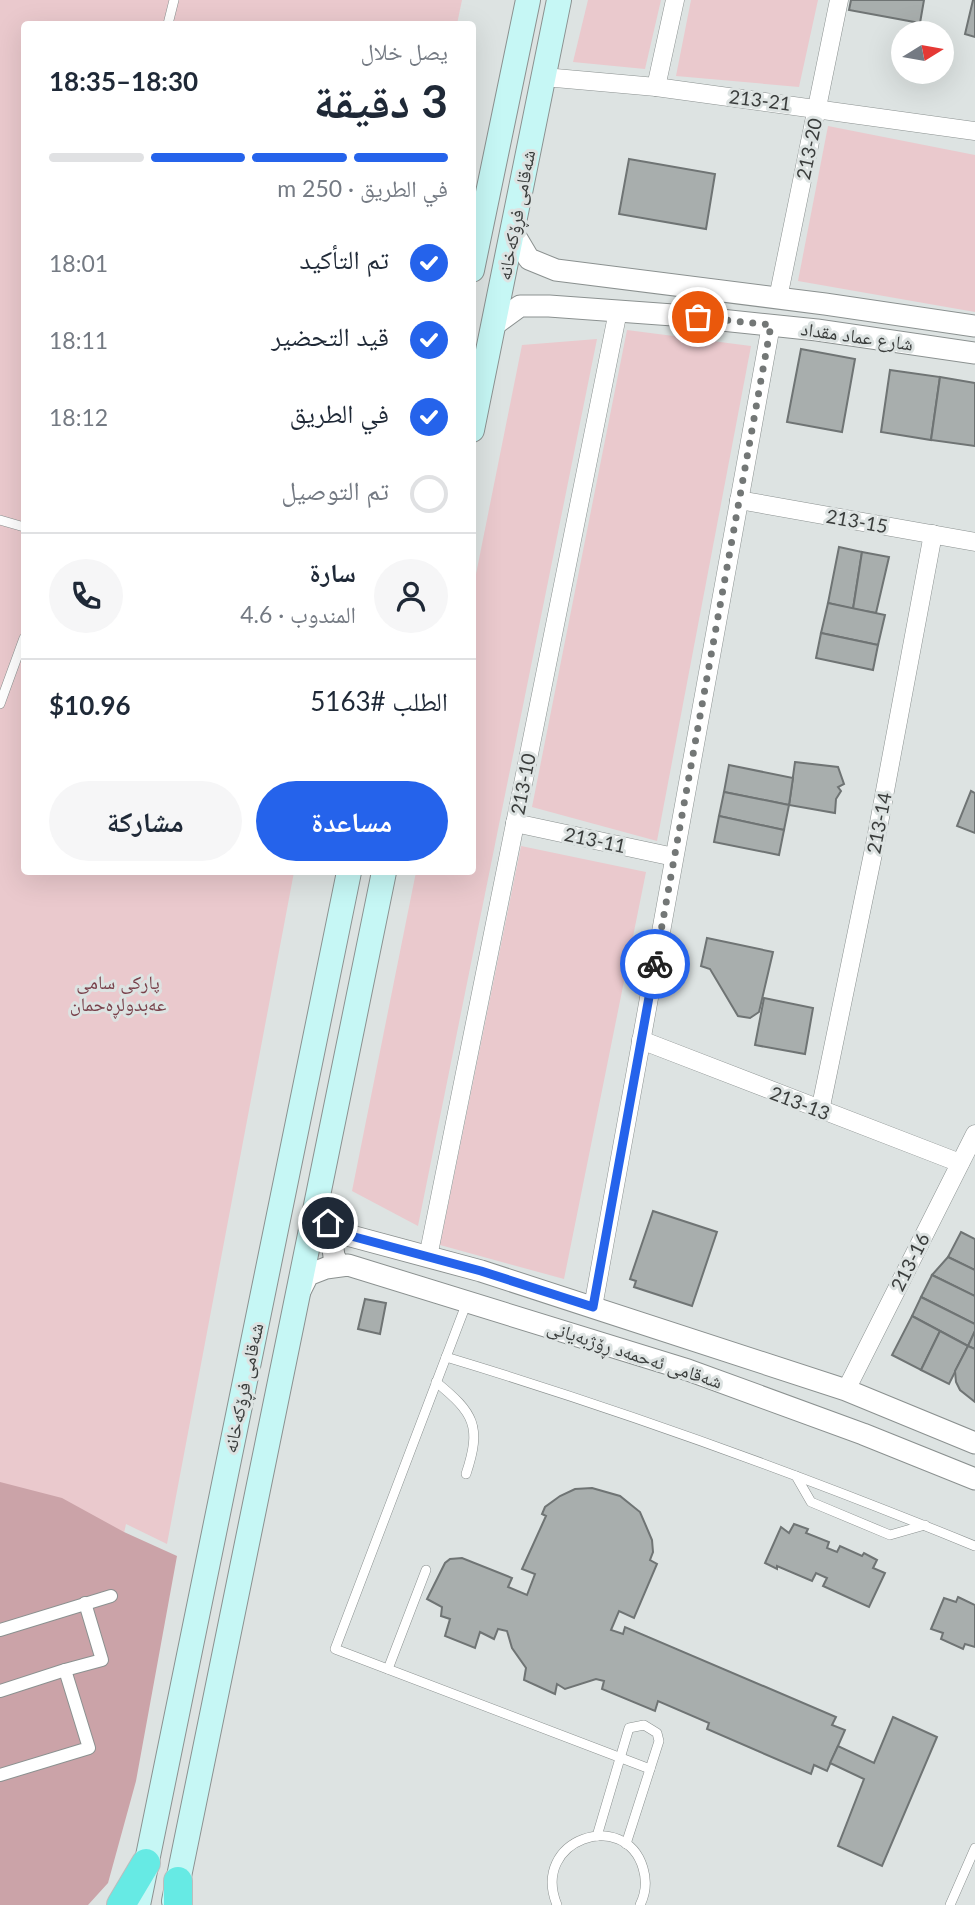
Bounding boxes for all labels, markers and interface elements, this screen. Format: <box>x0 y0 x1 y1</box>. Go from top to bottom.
north arrow <box>891 21 954 84</box>
map controls <box>891 21 954 84</box>
text: يصل خلال <box>360 37 448 65</box>
text: 18:30–18:35 <box>49 65 198 97</box>
text: 3 دقيقة <box>314 73 448 128</box>
street label: 213-21 <box>728 84 792 115</box>
street label: 213-20 <box>791 116 826 182</box>
street label: شەقامی فڕۆکەخانە <box>492 148 543 283</box>
text: في الطريق · 250 m <box>277 174 448 202</box>
text: تم التأكيد <box>300 243 389 275</box>
icon: check <box>410 244 448 282</box>
text: 18:01 <box>49 249 108 277</box>
pin <box>668 287 728 347</box>
icon: bag <box>679 298 717 336</box>
street label: شارع عماد مقداد <box>799 316 915 356</box>
text: قيد التحضير <box>271 320 389 352</box>
icon: check <box>410 321 448 359</box>
text: 18:11 <box>49 326 108 354</box>
text: في الطريق <box>289 397 389 429</box>
icon: check <box>410 398 448 436</box>
text: 18:12 <box>49 403 108 431</box>
text: تم التوصيل <box>281 474 389 506</box>
street label: 213-15 <box>824 504 890 537</box>
text: سارة <box>309 556 356 588</box>
button: phone <box>49 559 123 633</box>
button: person <box>374 559 448 633</box>
text: المندوب · 4.6 <box>240 600 356 628</box>
text: الطلب #5163 <box>310 685 448 717</box>
text: $10.96 <box>49 689 131 721</box>
street label: 213-10 <box>505 751 540 817</box>
button: مشاركة <box>49 781 242 861</box>
button: مساعدة <box>256 781 448 861</box>
street label: 213-14 <box>861 790 896 856</box>
street label: 213-11 <box>562 822 628 857</box>
courier <box>620 929 690 999</box>
icon: bike <box>636 945 674 983</box>
park label: پارکی سامی عەبدولڕەحمان <box>70 970 167 1019</box>
street label: 213-13 <box>767 1081 833 1124</box>
pin <box>298 1193 358 1253</box>
icon: home <box>309 1204 347 1242</box>
street label: 213-16 <box>885 1229 934 1295</box>
street label: شەقامی ئەحمەد ڕۆژبەیانی <box>544 1314 725 1397</box>
street label: شەقامی فڕۆکەخانە <box>218 1321 271 1456</box>

